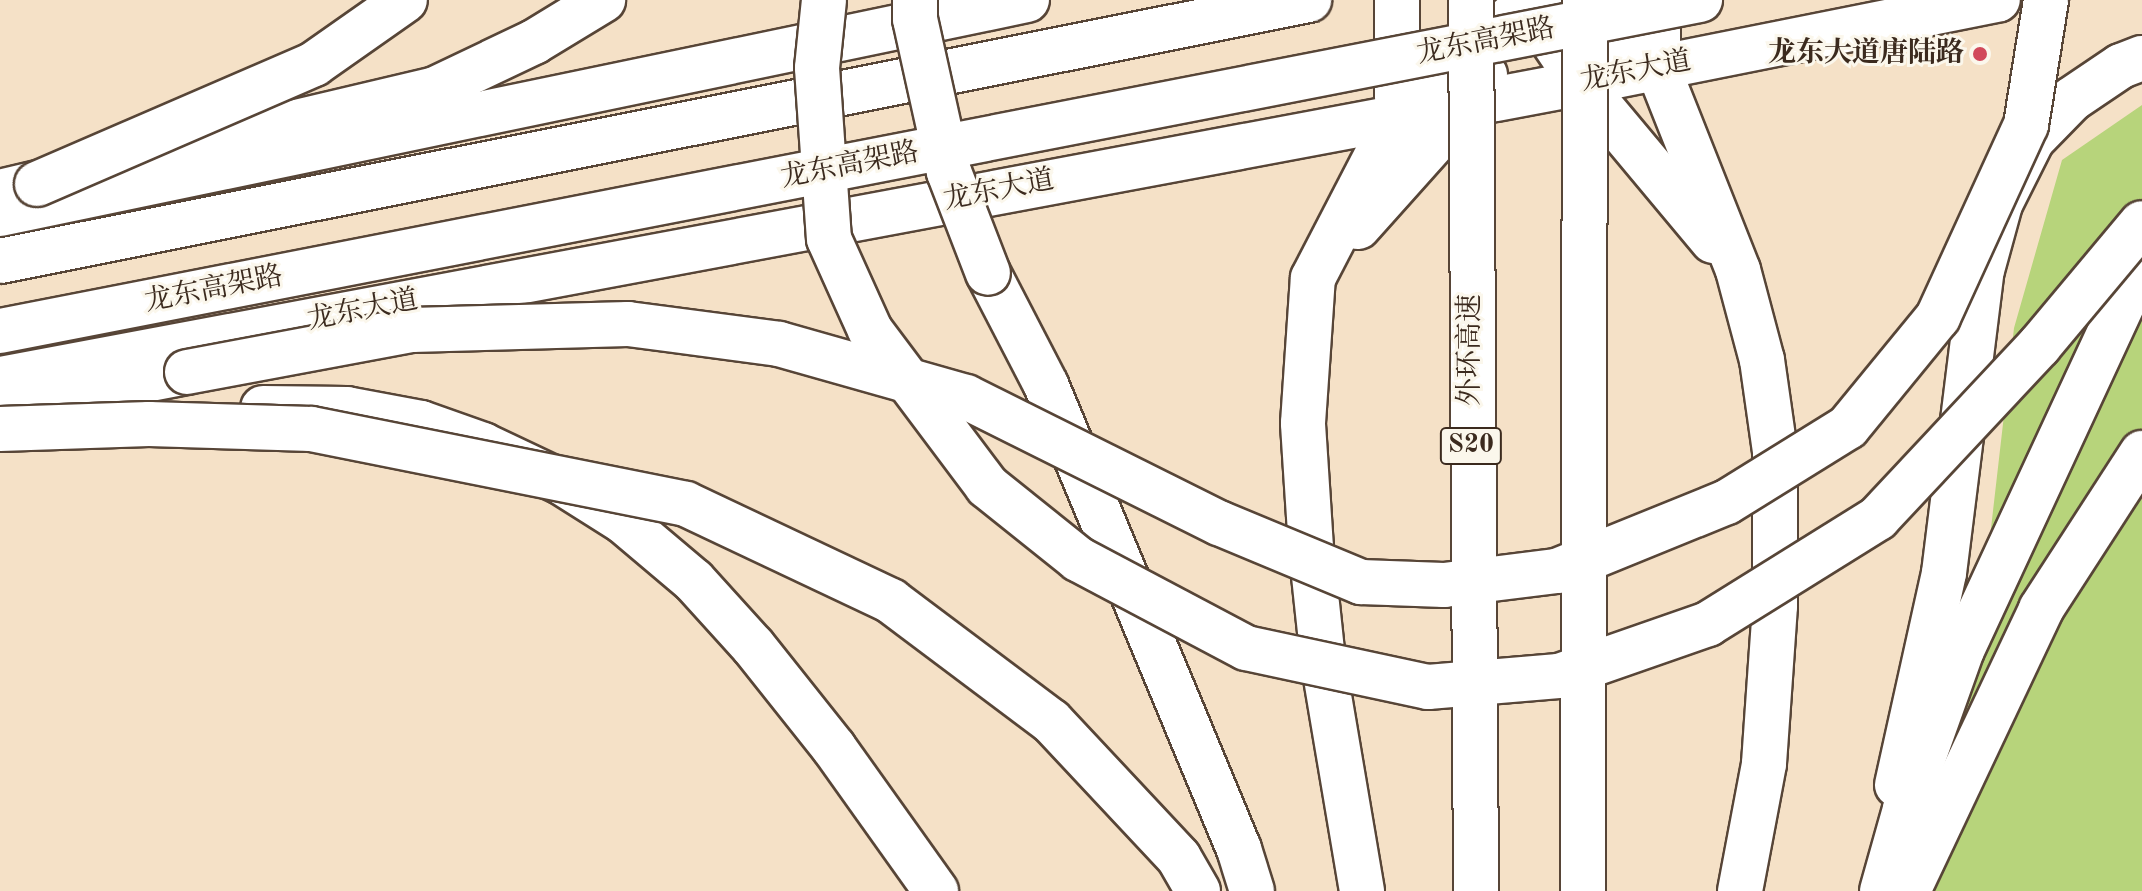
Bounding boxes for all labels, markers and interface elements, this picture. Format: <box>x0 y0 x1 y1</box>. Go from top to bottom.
street label: 龙东高架路 <box>1414 12 1558 72</box>
place label: 龙东大道唐陆路 <box>1768 37 1964 71</box>
street label: 龙东大道 <box>1578 45 1694 99</box>
marker: 龙东大道唐陆路 <box>1971 45 1989 63</box>
street label: 龙东高架路 <box>778 136 922 196</box>
street label: 龙东大道 <box>941 164 1057 218</box>
street label: 龙东高架路 <box>142 260 286 320</box>
street label: 龙东大道 <box>305 284 421 338</box>
street label: 外环高速 <box>1454 294 1488 406</box>
road number: S20 <box>1439 424 1503 468</box>

